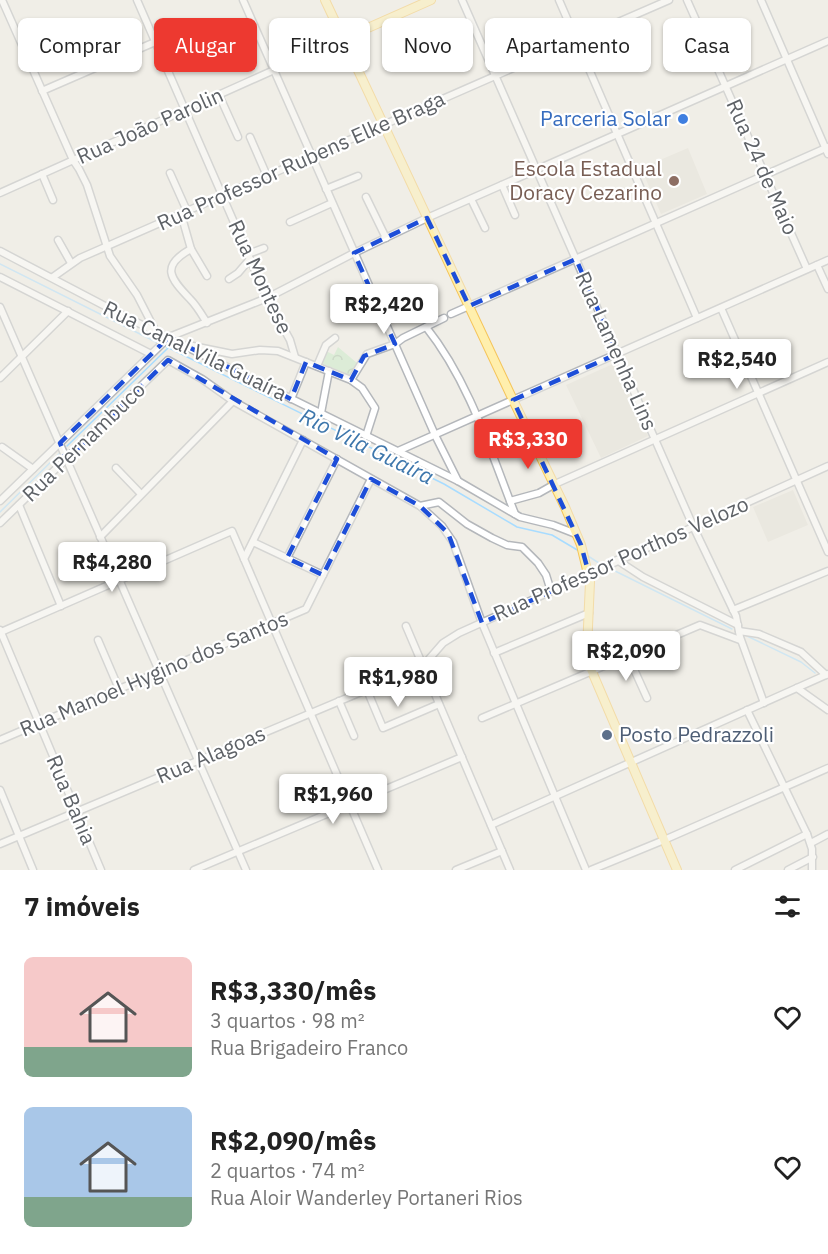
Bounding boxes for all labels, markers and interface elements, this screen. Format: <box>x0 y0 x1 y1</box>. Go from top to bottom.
chip: Comprar <box>18 18 142 72</box>
chip: Alugar <box>154 18 257 72</box>
chip: Filtros <box>269 18 370 72</box>
chip: Novo <box>382 18 473 72</box>
chip: Apartamento <box>485 18 651 72</box>
chip: Casa <box>663 18 751 72</box>
street label: Rua João Parolin <box>72 80 227 170</box>
street label: Rua Professor Rubens Elke Braga <box>152 84 449 236</box>
street label: Rua 24 de Maio <box>721 94 805 239</box>
place label: Parceria Solar <box>540 104 671 132</box>
marker: Parceria Solar <box>676 112 690 126</box>
place label: Escola Estadual Doracy Cezarino <box>509 154 662 206</box>
marker: Escola Estadual Doracy Cezarino <box>667 174 681 188</box>
street label: Rua Montese <box>222 215 300 338</box>
street label: Rua Lamenha Lins <box>569 267 664 434</box>
pin: R$2,420 <box>329 284 439 335</box>
text: R$2,420 <box>344 290 424 317</box>
street label: Rua Canal Vila Guaíra <box>99 293 292 407</box>
pin: R$2,540 <box>682 339 792 390</box>
text: R$2,540 <box>697 345 777 372</box>
street label: Rua Pernambuco <box>16 375 151 507</box>
water label: Rio Vila Guaíra <box>295 401 439 491</box>
pin: R$3,330 <box>473 419 583 470</box>
text: R$3,330 <box>488 425 568 452</box>
street label: Rua Professor Porthos Velozo <box>488 489 753 627</box>
pin: R$4,280 <box>57 542 167 593</box>
text: R$4,280 <box>72 548 152 575</box>
street label: Rua Manoel Hygino dos Santos <box>15 604 292 742</box>
pin: R$2,090 <box>571 631 681 682</box>
text: R$2,090 <box>586 637 666 664</box>
pin: R$1,980 <box>343 657 453 708</box>
text: R$1,980 <box>358 663 438 690</box>
street label: Rua Alagoas <box>152 719 270 790</box>
place label: Posto Pedrazzoli <box>619 720 774 748</box>
marker: Posto Pedrazzoli <box>600 728 614 742</box>
street label: Rua Bahia <box>41 750 103 849</box>
pin: R$1,960 <box>278 774 388 825</box>
text: R$1,960 <box>293 780 373 807</box>
text: 7 imóveis <box>24 889 140 923</box>
icon: filters <box>771 890 804 923</box>
text: R$3,330/mês <box>210 973 376 1007</box>
icon: home <box>72 981 144 1053</box>
icon: heart <box>771 1001 804 1034</box>
text: 3 quartos · 98 m² <box>210 1007 365 1034</box>
text: Rua Brigadeiro Franco <box>210 1034 408 1061</box>
text: R$2,090/mês <box>210 1123 376 1157</box>
icon: home <box>72 1131 144 1203</box>
icon: heart <box>771 1151 804 1184</box>
text: 2 quartos · 74 m² <box>210 1157 365 1184</box>
text: Rua Aloir Wanderley Portaneri Rios <box>210 1184 523 1211</box>

